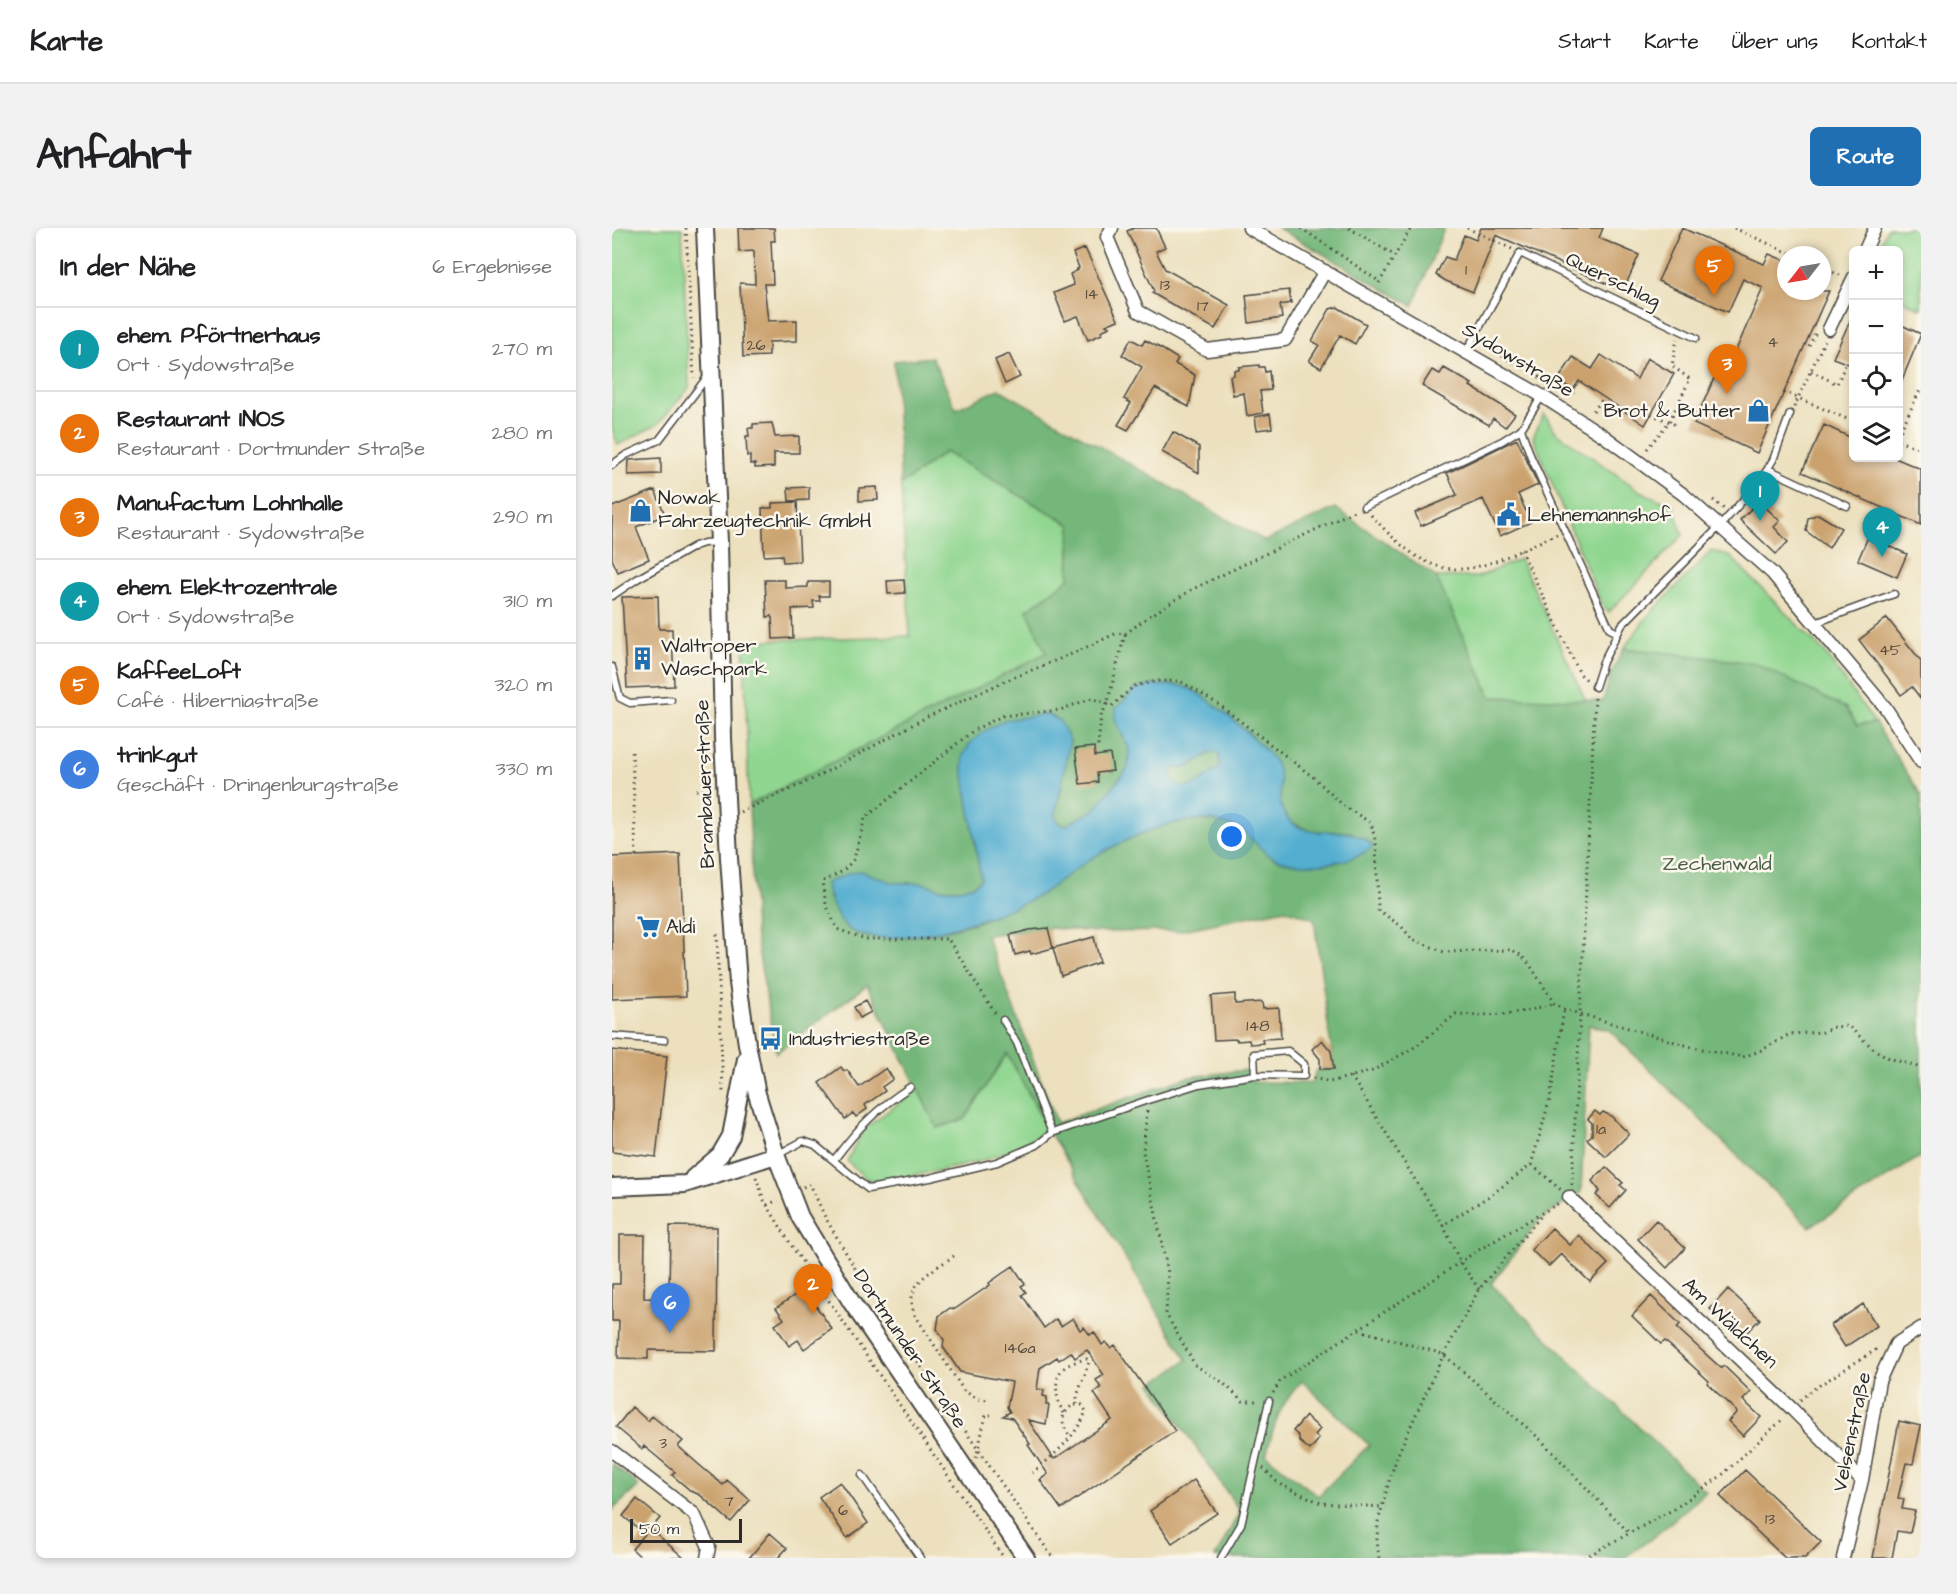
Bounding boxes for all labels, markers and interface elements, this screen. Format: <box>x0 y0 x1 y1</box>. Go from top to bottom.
text: Karte <box>30 22 103 61</box>
text: Start <box>1558 27 1611 56</box>
text: Karte <box>1644 27 1699 56</box>
text: Über uns <box>1732 27 1818 56</box>
text: Kontakt <box>1851 27 1927 56</box>
text: Anfahrt <box>36 127 191 185</box>
button: Route <box>1810 127 1921 186</box>
street label: Querschlag <box>1560 245 1665 316</box>
north arrow <box>1777 246 1831 300</box>
map controls <box>1849 246 1903 462</box>
button: + <box>1849 246 1903 300</box>
pin: 5 <box>1694 247 1734 296</box>
text: In der Nähe <box>60 249 196 285</box>
text: 6 Ergebnisse <box>432 253 552 281</box>
house number: 1 <box>1465 259 1467 281</box>
house number: 13 <box>1160 274 1170 296</box>
house number: 14 <box>1086 283 1099 305</box>
house number: 17 <box>1197 295 1209 317</box>
button: − <box>1849 300 1903 354</box>
street label: Sydowstraße <box>1456 316 1579 405</box>
text: ehem. Pförtnerhaus <box>117 320 321 351</box>
house number: 4 <box>1768 331 1779 353</box>
house number: 26 <box>746 334 766 356</box>
text: 1 <box>78 335 81 363</box>
text: 270 m <box>492 335 552 363</box>
pin: 3 <box>1708 344 1746 394</box>
text: Ort · Sydowstraße <box>117 351 294 379</box>
button: locate <box>1849 354 1903 408</box>
place label: Brot & Butter <box>1604 397 1740 425</box>
shop icon: Brot & Butter <box>1745 398 1771 424</box>
text: Restaurant INOS <box>117 404 285 435</box>
button: layers <box>1849 408 1903 462</box>
text: 2 <box>74 419 85 447</box>
text: 280 m <box>491 419 552 447</box>
text: Restaurant · Dortmunder Straße <box>117 435 425 463</box>
pin: 1 <box>1740 472 1780 521</box>
place label: Nowak Fahrzeugtechnik GmbH <box>658 484 872 536</box>
text: Manufactum Lohnhalle <box>117 488 343 519</box>
shop icon: Nowak Fahrzeugtechnik GmbH <box>627 497 653 523</box>
place label: Lehnemannshof <box>1527 501 1671 529</box>
public building icon: Lehnemannshof <box>1496 502 1522 528</box>
text: 3 <box>74 503 85 531</box>
text: 290 m <box>493 503 552 531</box>
pin: 4 <box>1862 508 1902 557</box>
text: Restaurant · Sydowstraße <box>117 519 365 547</box>
text: ehem. Elektrozentrale <box>117 572 337 603</box>
text: 4 <box>73 587 86 615</box>
text: 310 m <box>503 587 552 615</box>
text: Ort · Sydowstraße <box>117 603 294 631</box>
place label: Waltroper Waschpark <box>661 632 767 683</box>
house number: 45 <box>1879 639 1902 661</box>
building icon: Waltroper Waschpark <box>630 645 656 671</box>
text: KaffeeLoft <box>117 656 241 687</box>
text: 5 <box>72 671 87 699</box>
text: 320 m <box>494 671 552 699</box>
text: Café · Hiberniastraße <box>117 687 319 715</box>
street label: Brambauerstraße <box>688 699 722 869</box>
text: trinkgut <box>117 740 197 771</box>
text: 6 <box>73 755 86 783</box>
text: 330 m <box>495 755 552 783</box>
text: Geschäft · Dringenburgstraße <box>117 771 399 799</box>
your location <box>1217 822 1246 851</box>
park label: Zechenwald <box>1662 850 1772 878</box>
place label: Aldi <box>666 913 695 941</box>
supermarket icon: Aldi <box>635 914 661 940</box>
house number: 148 <box>1246 1015 1270 1037</box>
place label: Industriestraße <box>789 1025 930 1053</box>
bus stop icon: Industriestraße <box>758 1026 784 1052</box>
house number: 1a <box>1596 1118 1606 1140</box>
pin: 2 <box>794 1264 832 1314</box>
street label: Dortmunder Straße <box>846 1264 974 1434</box>
street label: Am Wäldchen <box>1676 1271 1784 1375</box>
pin: 6 <box>650 1284 690 1333</box>
house number: 146a <box>1004 1337 1036 1359</box>
street label: Velsenstraße <box>1826 1369 1878 1494</box>
house number: 3 <box>659 1432 667 1454</box>
house number: 7 <box>724 1490 734 1512</box>
house number: 6 <box>838 1499 848 1521</box>
house number: 13 <box>1765 1508 1775 1530</box>
scale bar <box>630 1516 742 1544</box>
text: 50 m <box>639 1518 679 1540</box>

